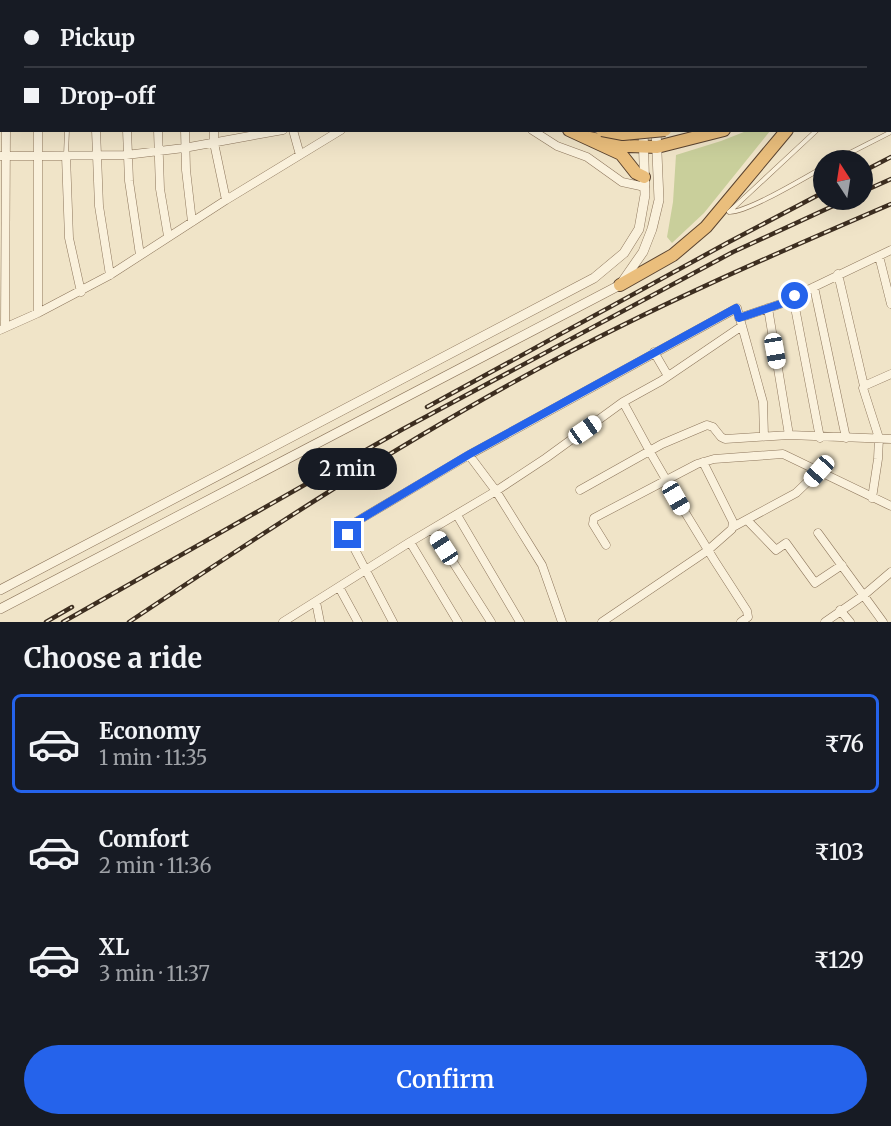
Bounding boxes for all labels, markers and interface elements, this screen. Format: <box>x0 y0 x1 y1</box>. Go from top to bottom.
text: Pickup <box>60 24 135 52</box>
text: Drop-off <box>60 82 155 110</box>
north arrow <box>813 150 873 210</box>
map controls <box>813 150 873 210</box>
route start <box>781 282 808 309</box>
car <box>763 332 787 370</box>
car <box>565 412 605 448</box>
callout: 2 min <box>298 448 398 490</box>
car <box>800 452 838 490</box>
text: 2 min <box>319 456 376 481</box>
car <box>659 478 693 518</box>
route end <box>334 521 361 548</box>
car <box>427 528 461 568</box>
text: Choose a ride <box>24 641 202 675</box>
icon: car <box>27 717 81 771</box>
text: Economy <box>99 717 200 745</box>
text: ₹76 <box>824 730 864 758</box>
text: 1 min · 11:35 <box>99 745 207 770</box>
icon: car <box>27 825 81 879</box>
text: Comfort <box>99 825 189 853</box>
text: ₹103 <box>814 838 864 866</box>
text: 2 min · 11:36 <box>99 853 212 878</box>
icon: car <box>27 933 81 987</box>
text: XL <box>99 933 129 961</box>
text: ₹129 <box>814 946 864 974</box>
text: 3 min · 11:37 <box>99 961 210 986</box>
button: Confirm <box>24 1045 867 1114</box>

